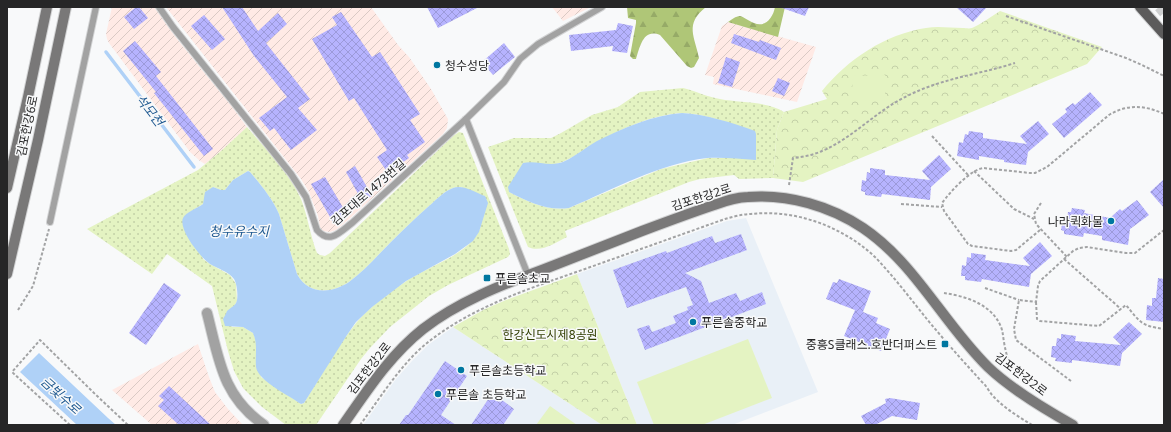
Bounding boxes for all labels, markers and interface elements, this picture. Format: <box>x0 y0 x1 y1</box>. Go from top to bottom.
place label: 청수성당 <box>445 57 489 74</box>
marker: 청수성당 <box>432 60 442 70</box>
water label: 석모천 <box>132 90 169 130</box>
street label: 김포한강6로 <box>12 94 42 158</box>
street label: 김포대로1473번길 <box>327 155 409 229</box>
street label: 김포한강2로 <box>669 179 733 215</box>
place label: 나라퀵화물 <box>1048 213 1103 230</box>
marker: 나라퀵화물 <box>1106 216 1116 226</box>
water label: 청수유수지 <box>209 222 270 240</box>
place label: 푸른솔초교 <box>495 270 550 287</box>
marker: 푸른솔초교 <box>482 273 492 283</box>
place label: 푸른솔중학교 <box>701 314 767 331</box>
marker: 푸른솔중학교 <box>688 317 698 327</box>
park label: 한강신도시제8공원 <box>502 326 598 343</box>
place label: 중흥S클래스.호반더퍼스트 <box>806 336 937 353</box>
street label: 김포한강2로 <box>343 338 395 398</box>
marker: 중흥S클래스.호반더퍼스트 <box>940 339 950 349</box>
street label: 김포한강2로 <box>991 349 1051 399</box>
place label: 푸른솔초등학교 <box>469 362 546 379</box>
marker: 푸른솔초등학교 <box>456 365 466 375</box>
water label: 금빛수로 <box>37 372 86 418</box>
place label: 푸른솔 초등학교 <box>446 386 526 403</box>
marker: 푸른솔 초등학교 <box>433 389 443 399</box>

